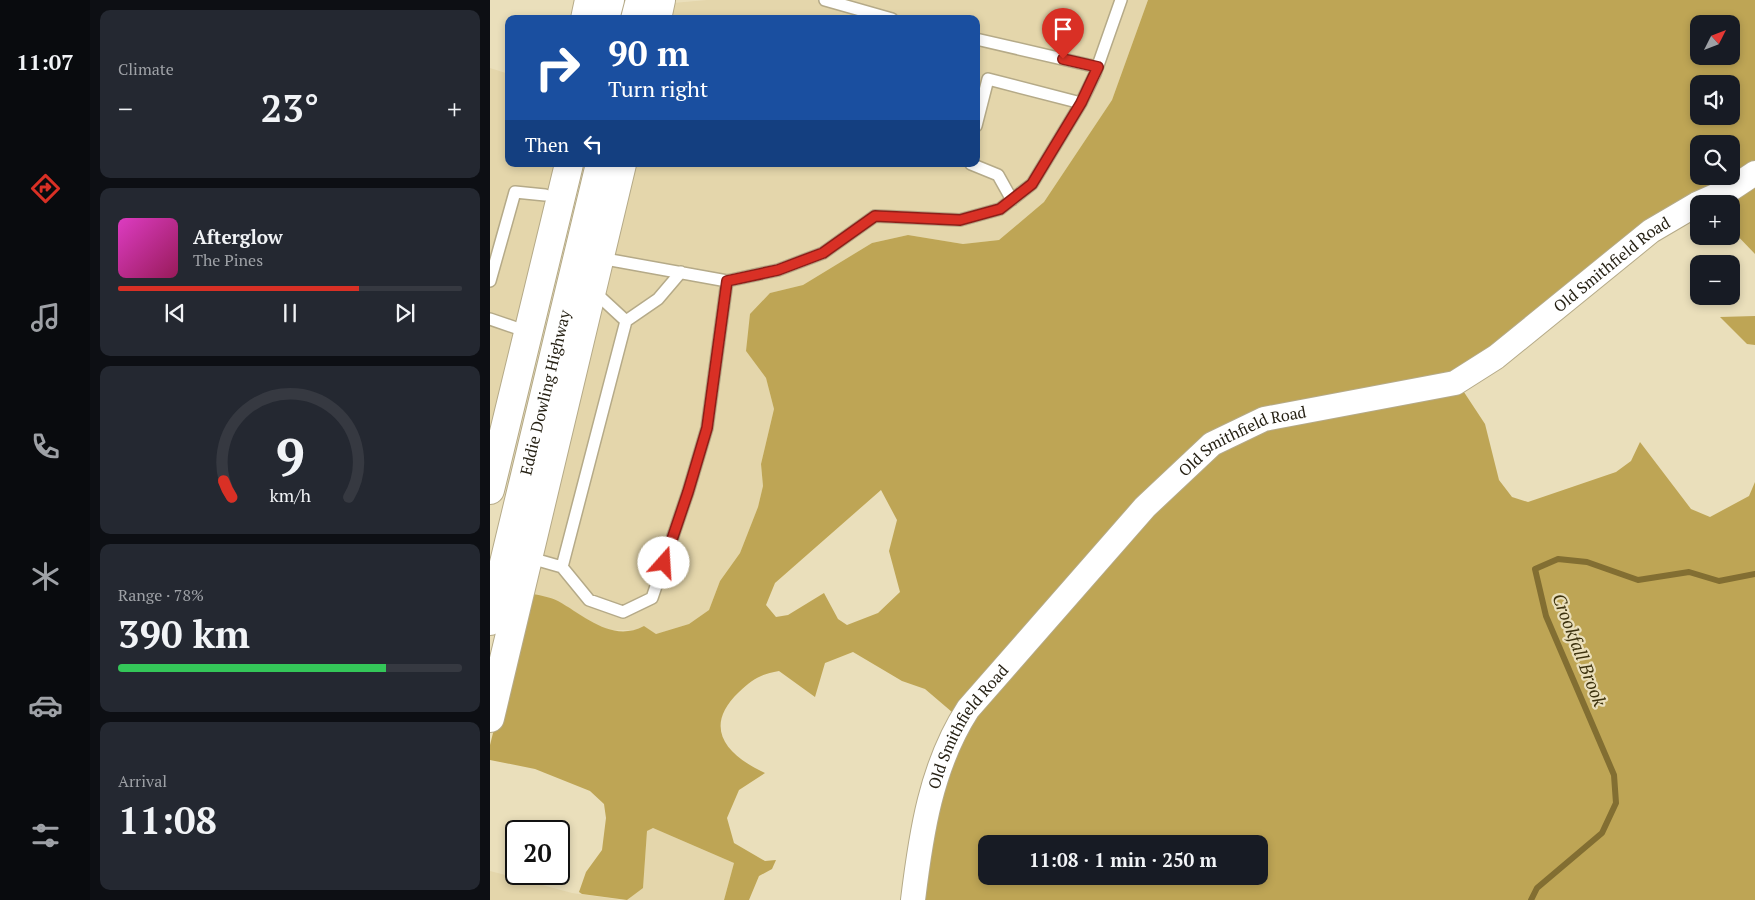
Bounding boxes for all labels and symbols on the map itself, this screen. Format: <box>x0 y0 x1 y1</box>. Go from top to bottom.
pin <box>1042 8 1084 59</box>
north arrow <box>1690 15 1740 65</box>
street label: Old Smithfield Road <box>1549 211 1674 317</box>
street label: Eddie Dowling Highway <box>515 307 576 477</box>
street label: Old Smithfield Road <box>1173 400 1308 481</box>
position arrow <box>637 536 689 588</box>
water label: Crookfall Brook <box>1547 590 1613 710</box>
street label: Old Smithfield Road <box>922 660 1013 792</box>
speed limit sign: 20 <box>505 820 570 885</box>

